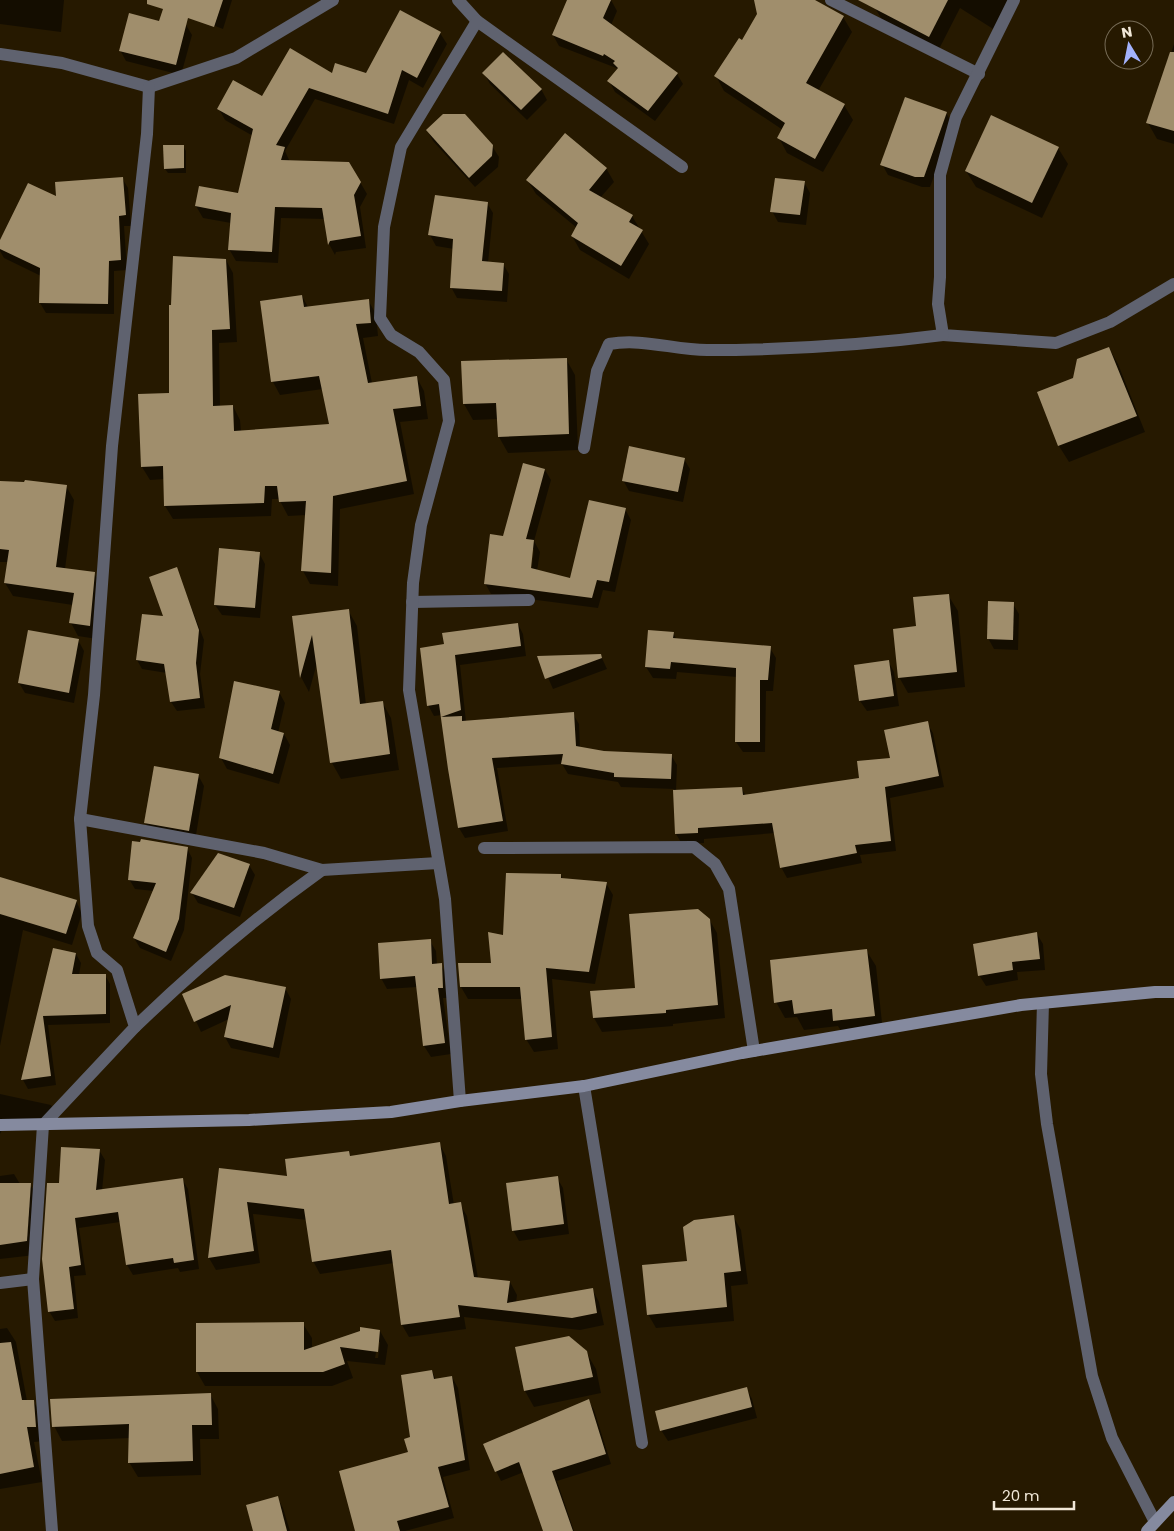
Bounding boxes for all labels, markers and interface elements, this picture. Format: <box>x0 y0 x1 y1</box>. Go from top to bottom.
north arrow <box>1104 20 1154 70</box>
text: N <box>1120 21 1134 43</box>
scale bar <box>994 1478 1074 1510</box>
text: 20 m <box>1002 1485 1040 1506</box>

